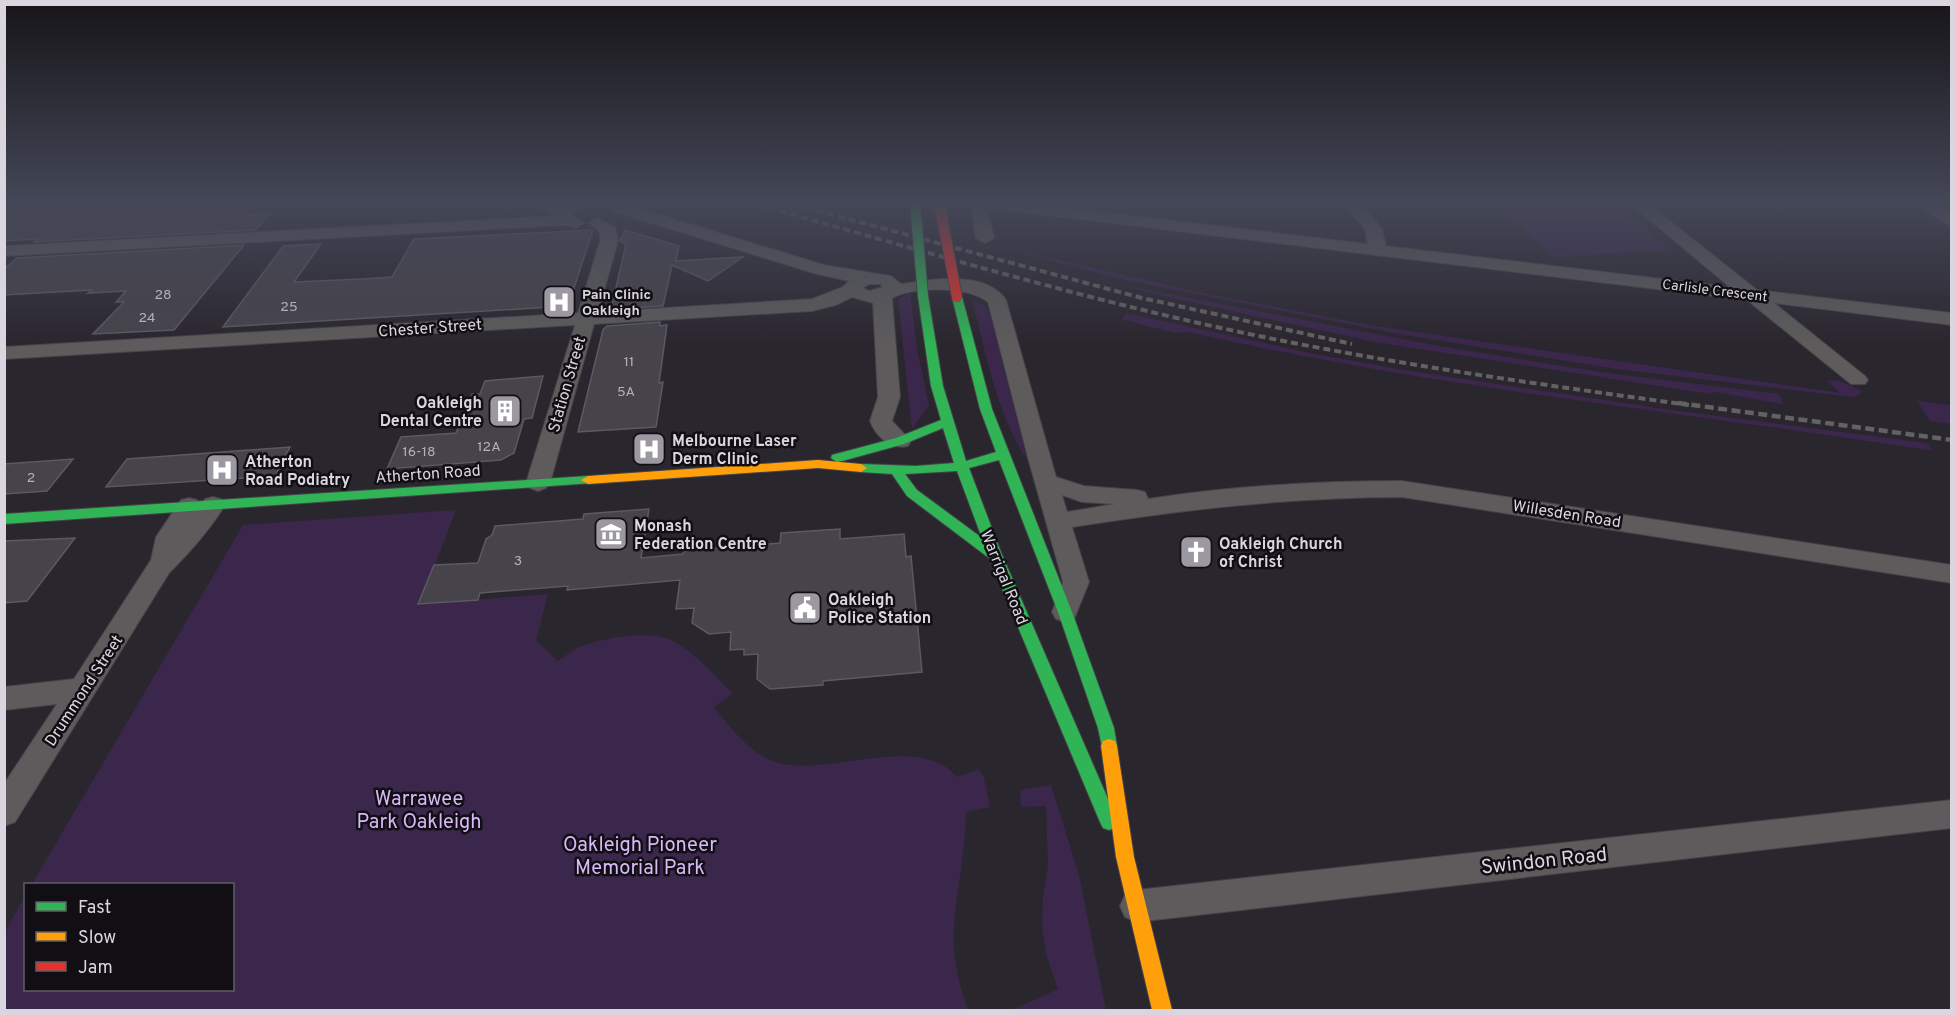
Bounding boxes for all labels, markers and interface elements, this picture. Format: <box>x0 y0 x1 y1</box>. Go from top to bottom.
street label: Carlisle Crescent <box>1661 277 1768 306</box>
hospital icon: Pain Clinic Oakleigh <box>541 284 577 320</box>
house number: 28 <box>154 287 172 304</box>
place label: Pain Clinic Oakleigh <box>582 287 651 320</box>
house number: 25 <box>280 299 298 316</box>
house number: 24 <box>138 310 156 327</box>
street label: Chester Street <box>378 315 483 343</box>
street label: Station Street <box>545 334 591 435</box>
house number: 11 <box>624 354 634 371</box>
house number: 5A <box>617 384 635 401</box>
building icon: Oakleigh Dental Centre <box>487 393 523 429</box>
place label: Oakleigh Dental Centre <box>380 394 482 432</box>
hospital icon: Melbourne Laser Derm Clinic <box>631 431 667 467</box>
place label: Melbourne Laser Derm Clinic <box>672 432 797 470</box>
house number: 12A <box>477 439 501 456</box>
house number: 16-18 <box>403 444 435 461</box>
hospital icon: Atherton Road Podiatry <box>204 452 240 488</box>
place label: Atherton Road Podiatry <box>245 453 350 491</box>
street label: Atherton Road <box>375 461 481 489</box>
house number: 2 <box>27 470 35 487</box>
street label: Willesden Road <box>1511 497 1622 533</box>
museum icon: Monash Federation Centre <box>593 516 629 552</box>
place label: Monash Federation Centre <box>634 517 767 555</box>
street label: Warrigal Road <box>975 527 1031 628</box>
church icon: Oakleigh Church of Christ <box>1178 534 1214 570</box>
place label: Oakleigh Church of Christ <box>1219 535 1343 573</box>
house number: 3 <box>514 553 522 570</box>
public building icon: Oakleigh Police Station <box>787 590 823 626</box>
place label: Oakleigh Police Station <box>828 591 931 629</box>
street label: Drummond Street <box>41 632 128 750</box>
park label: Warrawee Park Oakleigh <box>357 787 481 836</box>
park label: Oakleigh Pioneer Memorial Park <box>563 833 717 882</box>
street label: Swindon Road <box>1480 842 1609 882</box>
legend <box>24 883 234 991</box>
text: Fast <box>78 897 111 920</box>
text: Slow <box>78 927 116 950</box>
text: Jam <box>78 957 113 980</box>

